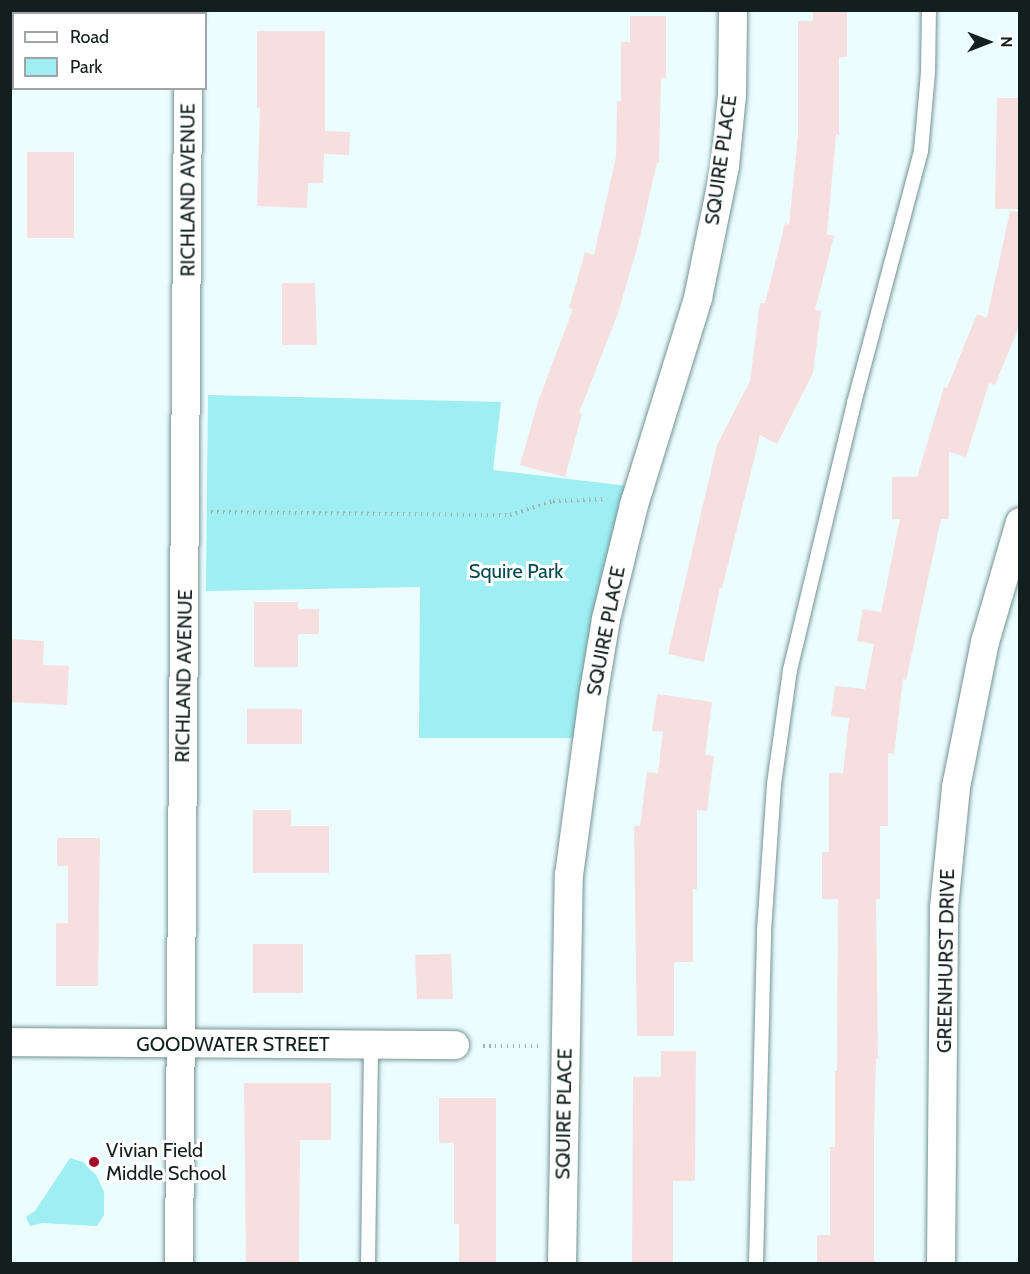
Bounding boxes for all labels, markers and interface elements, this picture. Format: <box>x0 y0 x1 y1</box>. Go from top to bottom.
legend <box>12 12 207 90</box>
north arrow <box>958 12 1018 72</box>
text: Road <box>70 26 109 48</box>
text: N <box>997 36 1016 48</box>
text: Park <box>70 56 102 78</box>
street label: SQUIRE PLACE <box>700 93 742 227</box>
street label: RICHLAND AVENUE <box>176 103 200 277</box>
park label: Squire Park <box>469 559 563 583</box>
street label: SQUIRE PLACE <box>582 564 630 698</box>
street label: RICHLAND AVENUE <box>170 589 198 763</box>
street label: GREENHURST DRIVE <box>932 869 960 1053</box>
street label: GOODWATER STREET <box>136 1032 330 1056</box>
street label: SQUIRE PLACE <box>551 1048 577 1180</box>
place label: Vivian Field Middle School <box>106 1138 226 1185</box>
marker: Vivian Field Middle School <box>87 1155 101 1169</box>

